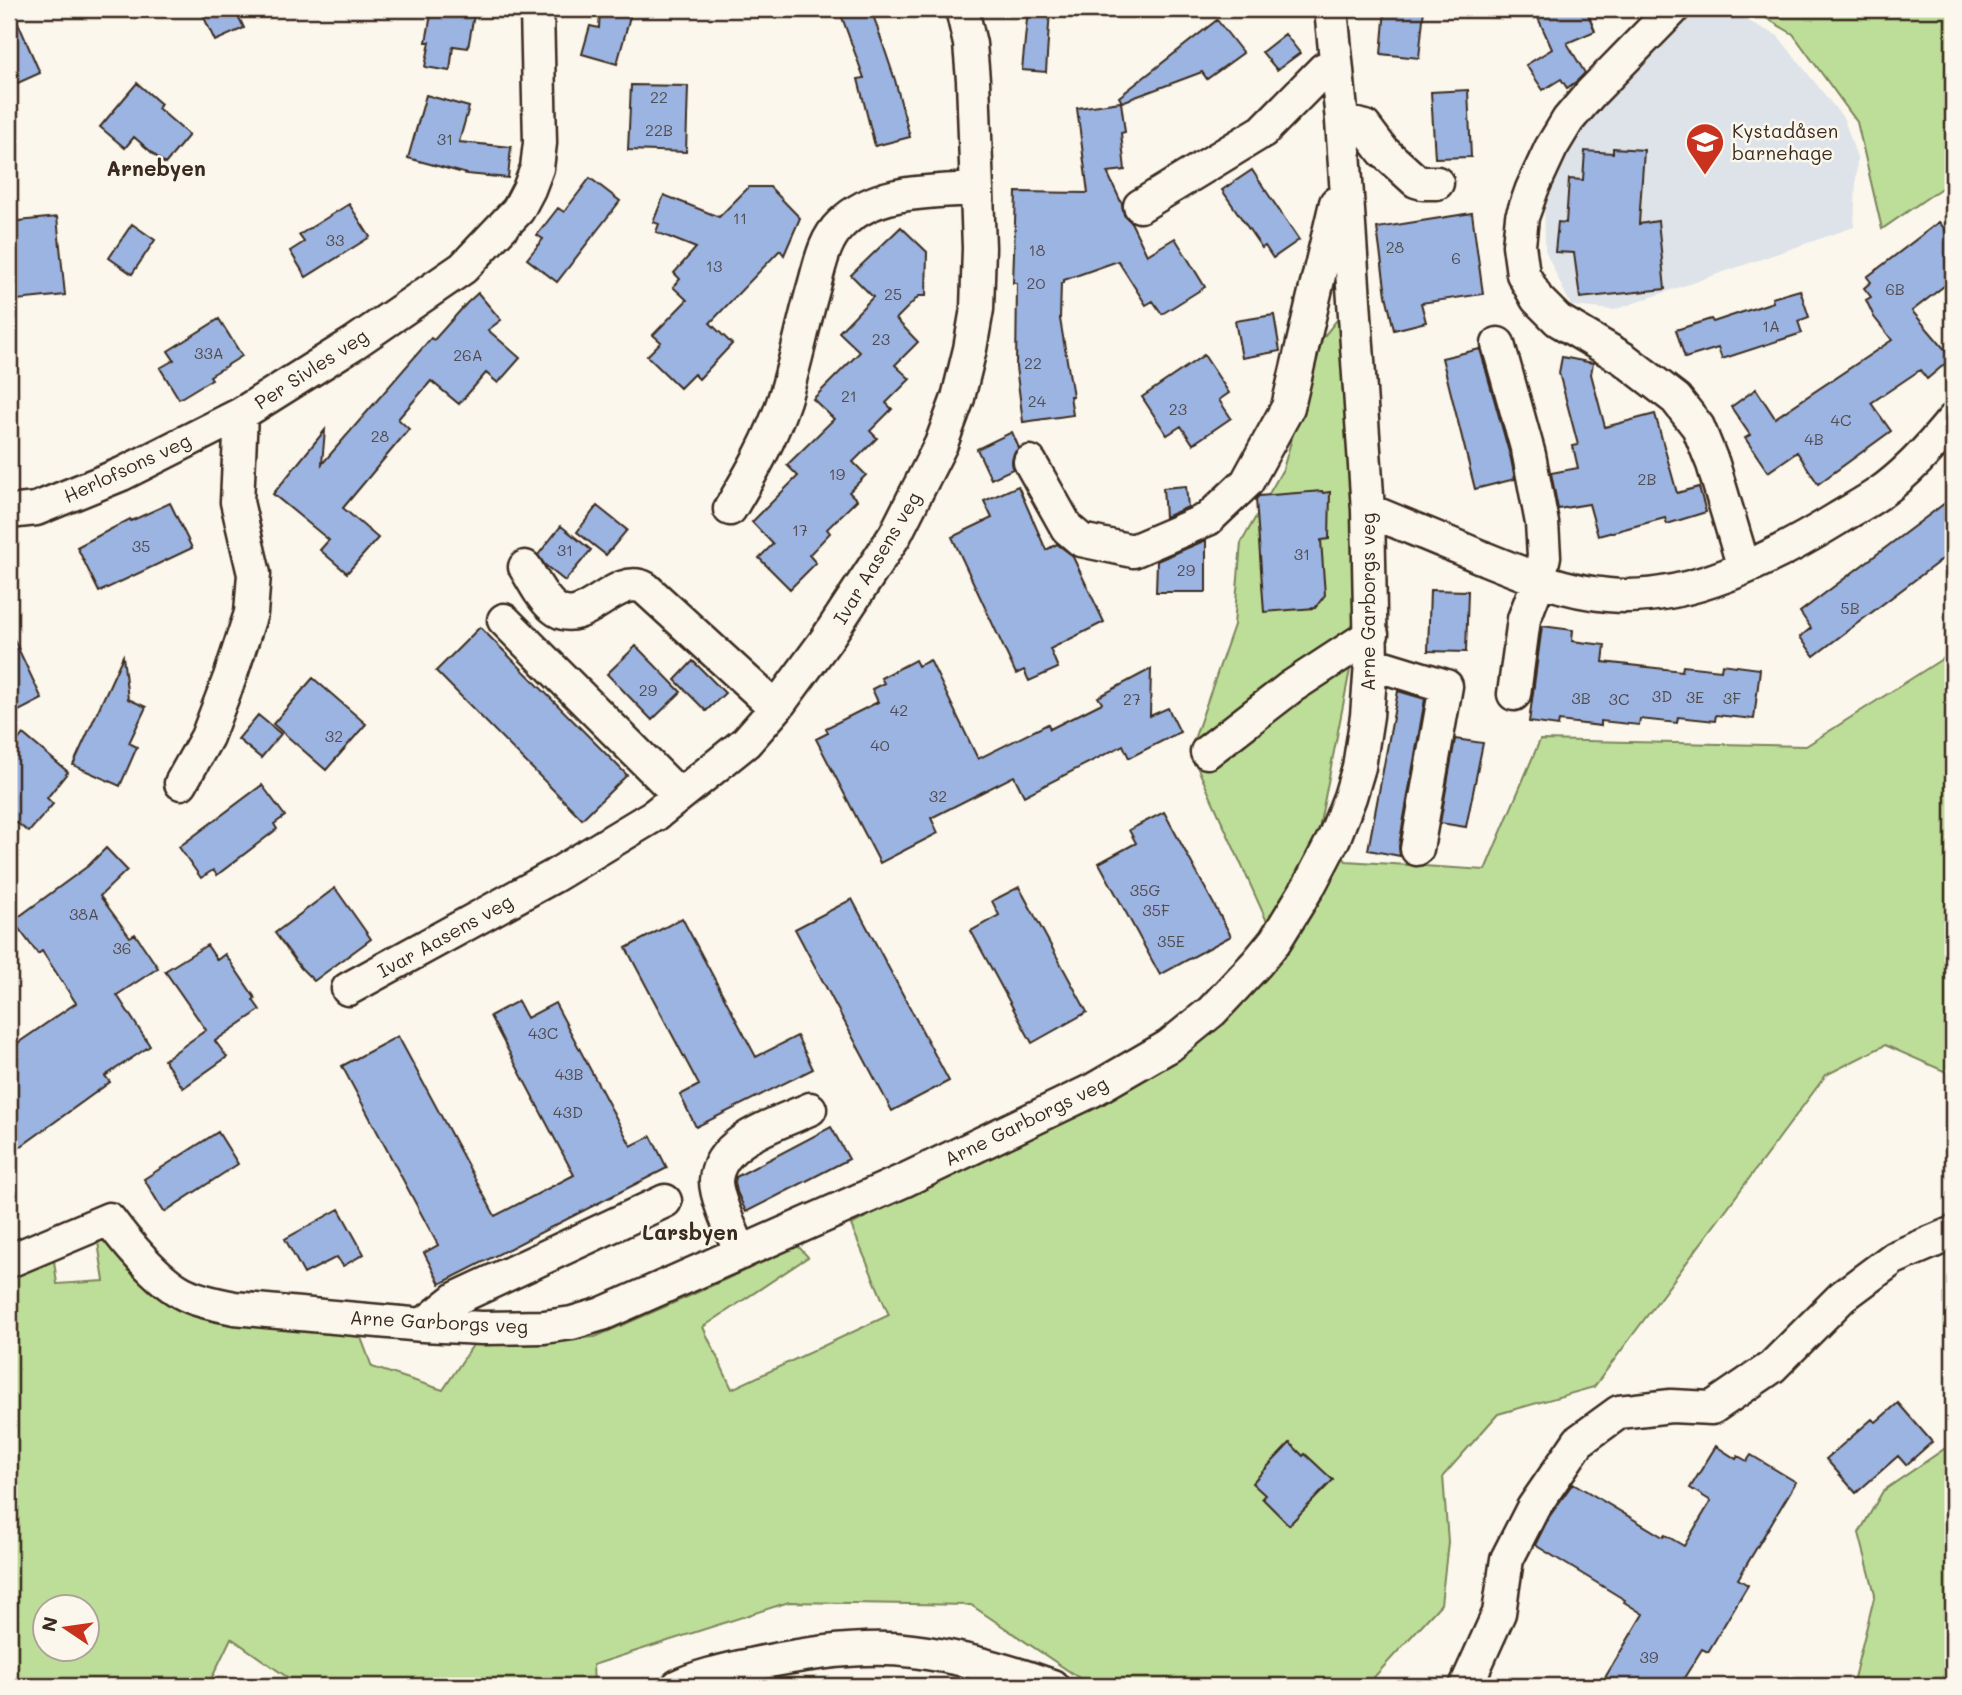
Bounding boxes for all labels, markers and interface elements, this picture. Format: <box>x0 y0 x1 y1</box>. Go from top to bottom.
house number: 22 <box>650 86 668 107</box>
place label: Kystadåsen barnehage <box>1732 118 1838 165</box>
house number: 22B <box>645 119 673 140</box>
school or university icon: Kystadåsen barnehage <box>1684 121 1726 176</box>
house number: 31 <box>437 128 453 149</box>
district label: Arnebyen <box>106 154 206 182</box>
house number: 11 <box>733 207 747 228</box>
house number: 33 <box>326 229 344 250</box>
house number: 28 <box>1386 236 1405 257</box>
house number: 18 <box>1029 239 1046 260</box>
house number: 6 <box>1451 247 1461 268</box>
house number: 13 <box>706 255 722 276</box>
house number: 20 <box>1027 272 1046 293</box>
house number: 6B <box>1885 278 1905 299</box>
house number: 25 <box>884 283 902 304</box>
house number: 1A <box>1762 315 1780 336</box>
street label: Per Sivles veg <box>249 323 372 415</box>
house number: 23 <box>872 328 890 349</box>
house number: 33A <box>194 342 224 363</box>
house number: 26A <box>453 344 483 365</box>
house number: 22 <box>1024 352 1042 373</box>
house number: 21 <box>841 385 857 406</box>
house number: 24 <box>1028 390 1047 411</box>
house number: 23 <box>1169 398 1187 419</box>
house number: 4C <box>1831 409 1851 430</box>
house number: 28 <box>371 425 390 446</box>
street label: Herlofsons veg <box>59 427 194 508</box>
house number: 4B <box>1804 428 1824 449</box>
house number: 19 <box>829 463 845 484</box>
house number: 2B <box>1638 468 1656 489</box>
street label: Ivar Aasens veg <box>827 487 926 629</box>
street label: Arne Garborgs veg <box>1355 513 1380 691</box>
house number: 17 <box>792 519 808 540</box>
house number: 35 <box>132 535 150 556</box>
house number: 31 <box>557 539 573 560</box>
house number: 31 <box>1294 543 1310 564</box>
house number: 29 <box>1177 559 1195 580</box>
house number: 5B <box>1840 597 1860 618</box>
house number: 29 <box>639 679 657 700</box>
house number: 3D <box>1652 685 1672 706</box>
house number: 3E <box>1686 686 1704 707</box>
house number: 3B <box>1571 687 1591 708</box>
house number: 3F <box>1723 687 1741 708</box>
house number: 27 <box>1123 688 1141 709</box>
house number: 3C <box>1609 688 1629 709</box>
house number: 42 <box>890 699 908 720</box>
house number: 32 <box>325 725 343 746</box>
house number: 40 <box>870 734 890 755</box>
house number: 32 <box>929 785 947 806</box>
house number: 35G <box>1130 879 1160 900</box>
street label: Ivar Aasens veg <box>373 888 517 983</box>
house number: 35F <box>1142 899 1170 920</box>
house number: 38A <box>69 903 99 924</box>
house number: 35E <box>1157 930 1185 951</box>
house number: 36 <box>112 937 132 958</box>
house number: 43C <box>528 1022 558 1043</box>
house number: 43B <box>555 1063 583 1084</box>
street label: Arne Garborgs veg <box>940 1070 1112 1171</box>
house number: 43D <box>553 1101 583 1122</box>
district label: Larsbyen <box>642 1218 738 1246</box>
street label: Arne Garborgs veg <box>349 1304 529 1339</box>
north arrow <box>32 1594 102 1664</box>
text: N <box>35 1614 63 1634</box>
house number: 39 <box>1640 1646 1658 1667</box>

